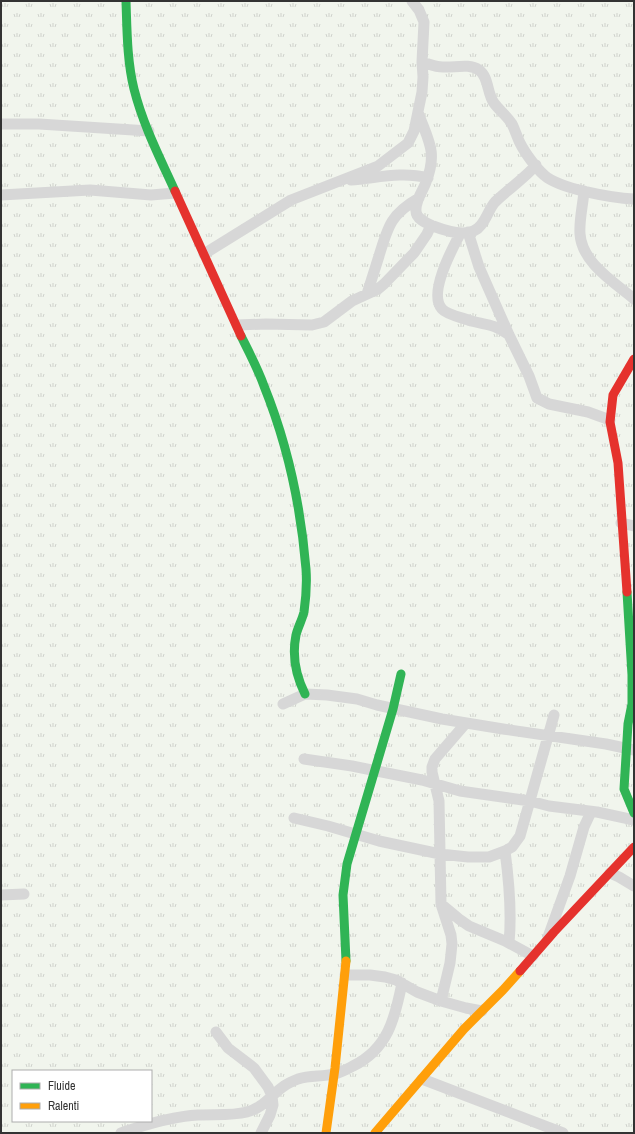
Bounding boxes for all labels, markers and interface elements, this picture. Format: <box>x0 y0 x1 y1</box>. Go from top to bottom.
legend <box>12 1070 152 1122</box>
text: Fluide <box>48 1078 75 1094</box>
text: Ralenti <box>48 1098 79 1114</box>

